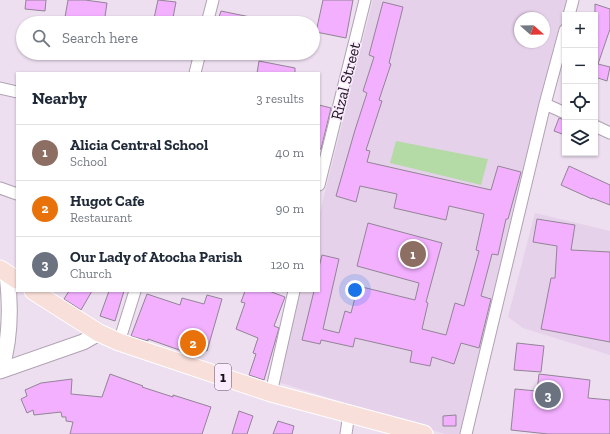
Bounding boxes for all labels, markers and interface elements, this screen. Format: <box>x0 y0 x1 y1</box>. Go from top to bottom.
north arrow <box>514 12 550 48</box>
map controls <box>562 12 598 156</box>
button: + <box>562 12 598 48</box>
search box <box>16 16 320 60</box>
icon: search <box>30 27 52 49</box>
text: Search here <box>62 29 138 47</box>
street label: Rizal Street <box>327 40 364 122</box>
button: − <box>562 48 598 84</box>
button: locate <box>562 84 598 120</box>
text: Nearby <box>32 88 87 108</box>
text: 3 results <box>256 91 304 106</box>
button: layers <box>562 120 598 156</box>
text: Alicia Central School <box>70 136 208 154</box>
text: 1 <box>42 145 48 160</box>
text: 40 m <box>275 145 304 160</box>
text: School <box>70 154 107 169</box>
text: Hugot Cafe <box>70 192 145 210</box>
text: 2 <box>42 201 48 216</box>
text: 90 m <box>275 201 304 216</box>
text: Restaurant <box>70 210 132 225</box>
pin: 1 <box>400 239 426 269</box>
text: Our Lady of Atocha Parish <box>70 248 242 266</box>
text: 3 <box>42 257 48 272</box>
text: 120 m <box>271 257 304 272</box>
text: Church <box>70 266 112 281</box>
your location <box>345 280 365 300</box>
pin: 2 <box>180 328 206 358</box>
road number: 1 <box>215 364 231 390</box>
pin: 3 <box>535 380 561 410</box>

